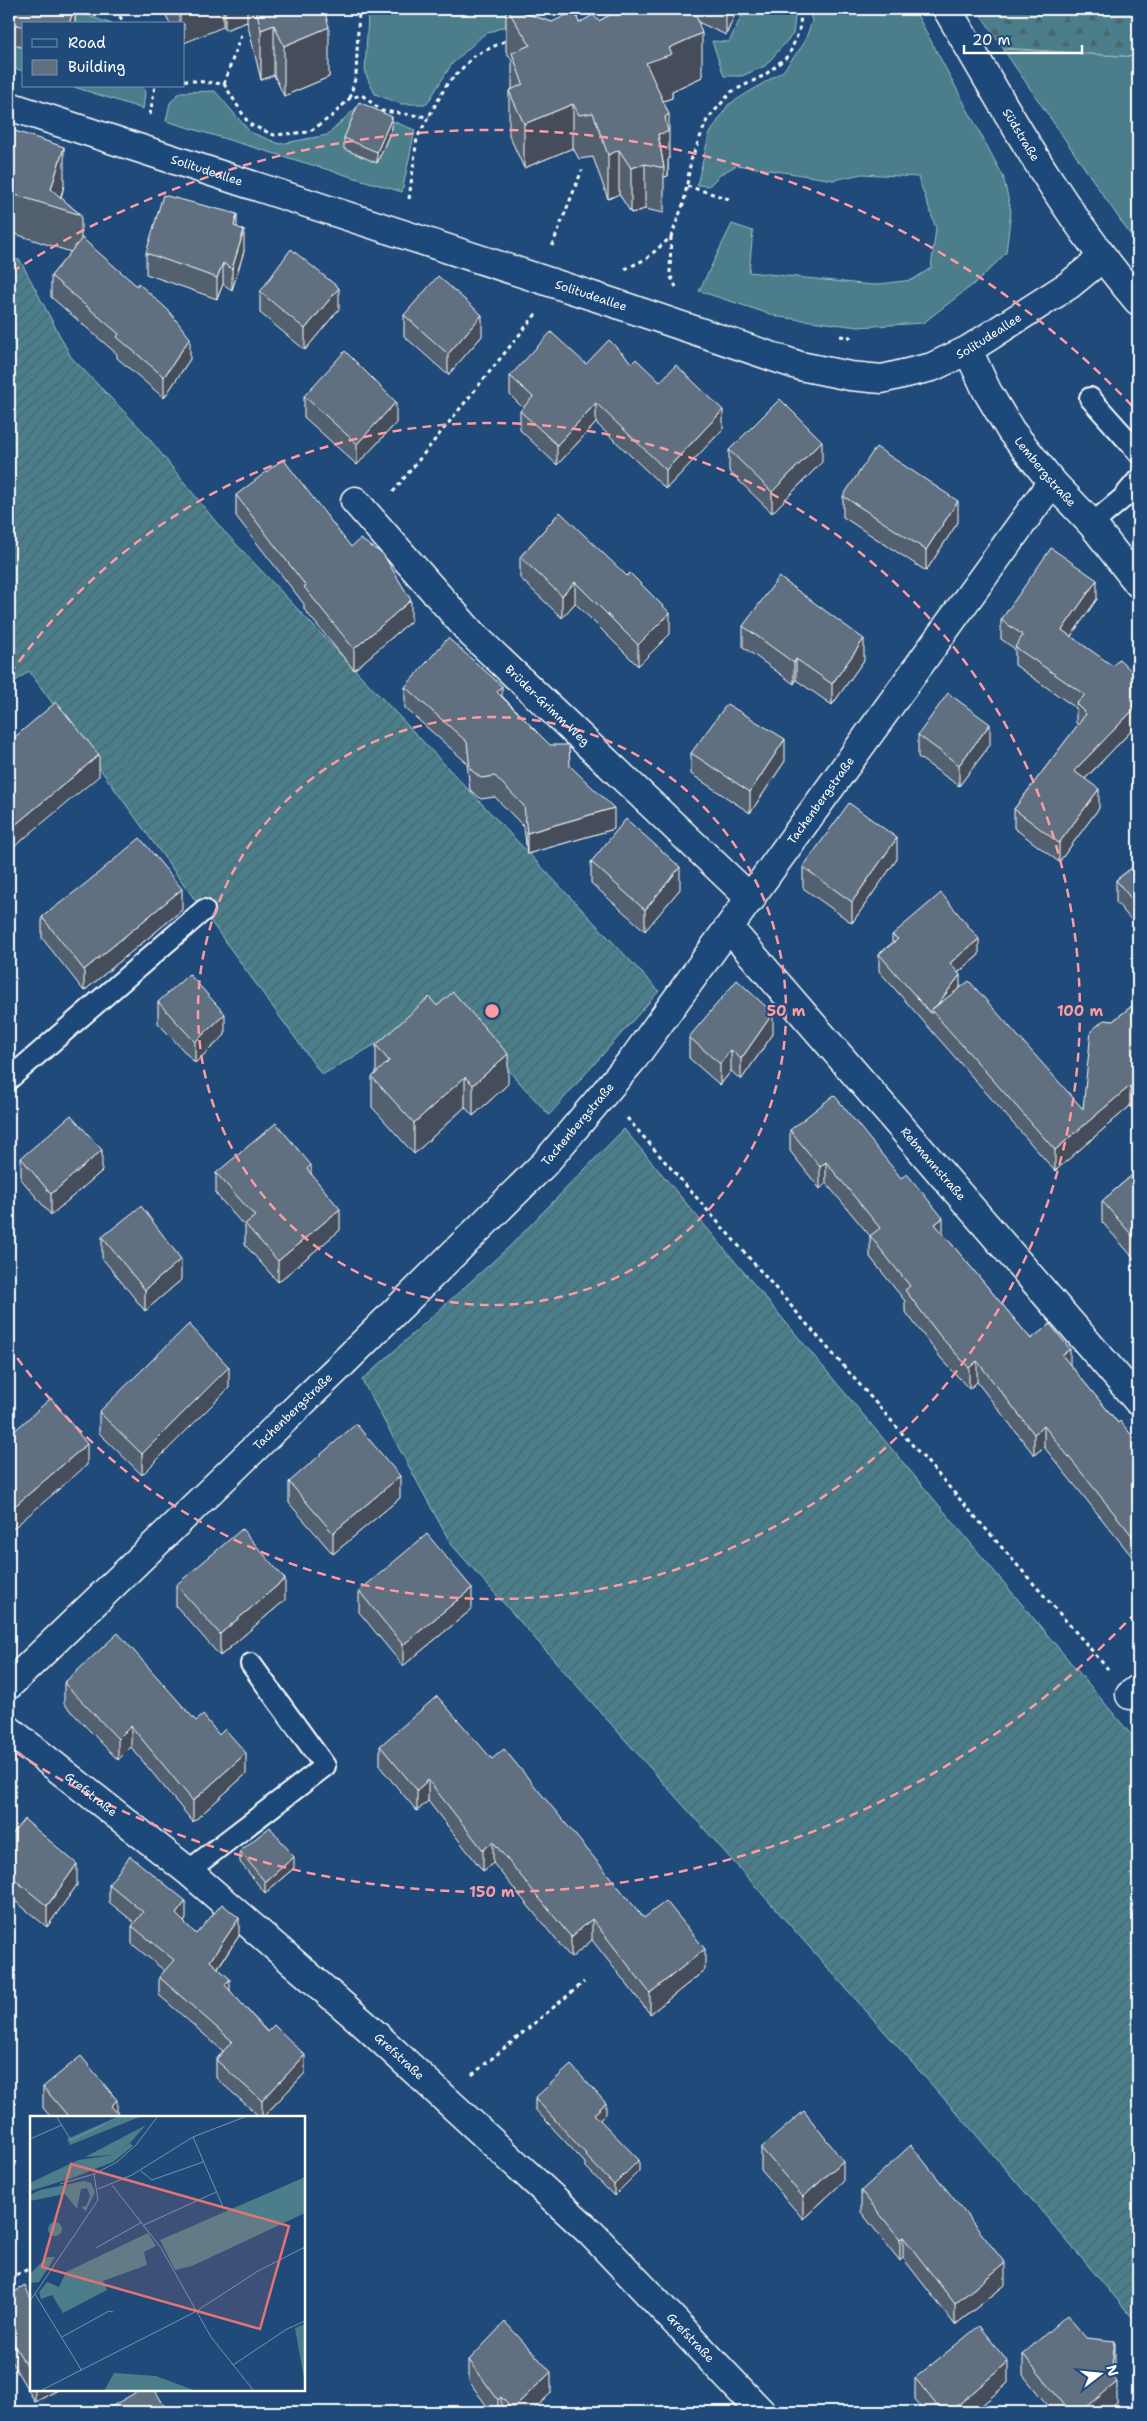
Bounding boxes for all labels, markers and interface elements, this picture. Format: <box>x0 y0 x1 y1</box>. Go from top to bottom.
legend <box>22 22 185 88</box>
scale bar <box>964 22 1082 54</box>
text: 20 m <box>972 30 1011 50</box>
text: Road <box>68 33 106 53</box>
text: Building <box>68 57 125 77</box>
street label: Südstraße <box>999 106 1043 164</box>
street label: Solitudeallee <box>169 151 245 190</box>
street label: Solitudeallee <box>553 276 629 315</box>
street label: Solitudeallee <box>953 309 1025 363</box>
street label: Lembergstraße <box>1011 433 1080 510</box>
street label: Brüder-Grimm-Weg <box>502 662 593 750</box>
street label: Tachenbergstraße <box>784 753 858 847</box>
text: 50 m <box>767 1001 806 1021</box>
text: 100 m <box>1057 1001 1103 1021</box>
centre of rings <box>483 1002 501 1020</box>
street label: Tachenbergstraße <box>538 1079 618 1169</box>
street label: Rebmannstraße <box>897 1124 969 1204</box>
street label: Tachenbergstraße <box>250 1369 336 1454</box>
street label: Grefstraße <box>61 1769 120 1820</box>
text: 150 m <box>469 1882 515 1902</box>
street label: Grefstraße <box>371 2029 428 2084</box>
inset map <box>30 2116 305 2391</box>
street label: Grefstraße <box>663 2309 718 2366</box>
north arrow <box>1074 2348 1124 2398</box>
text: N <box>1102 2363 1123 2378</box>

